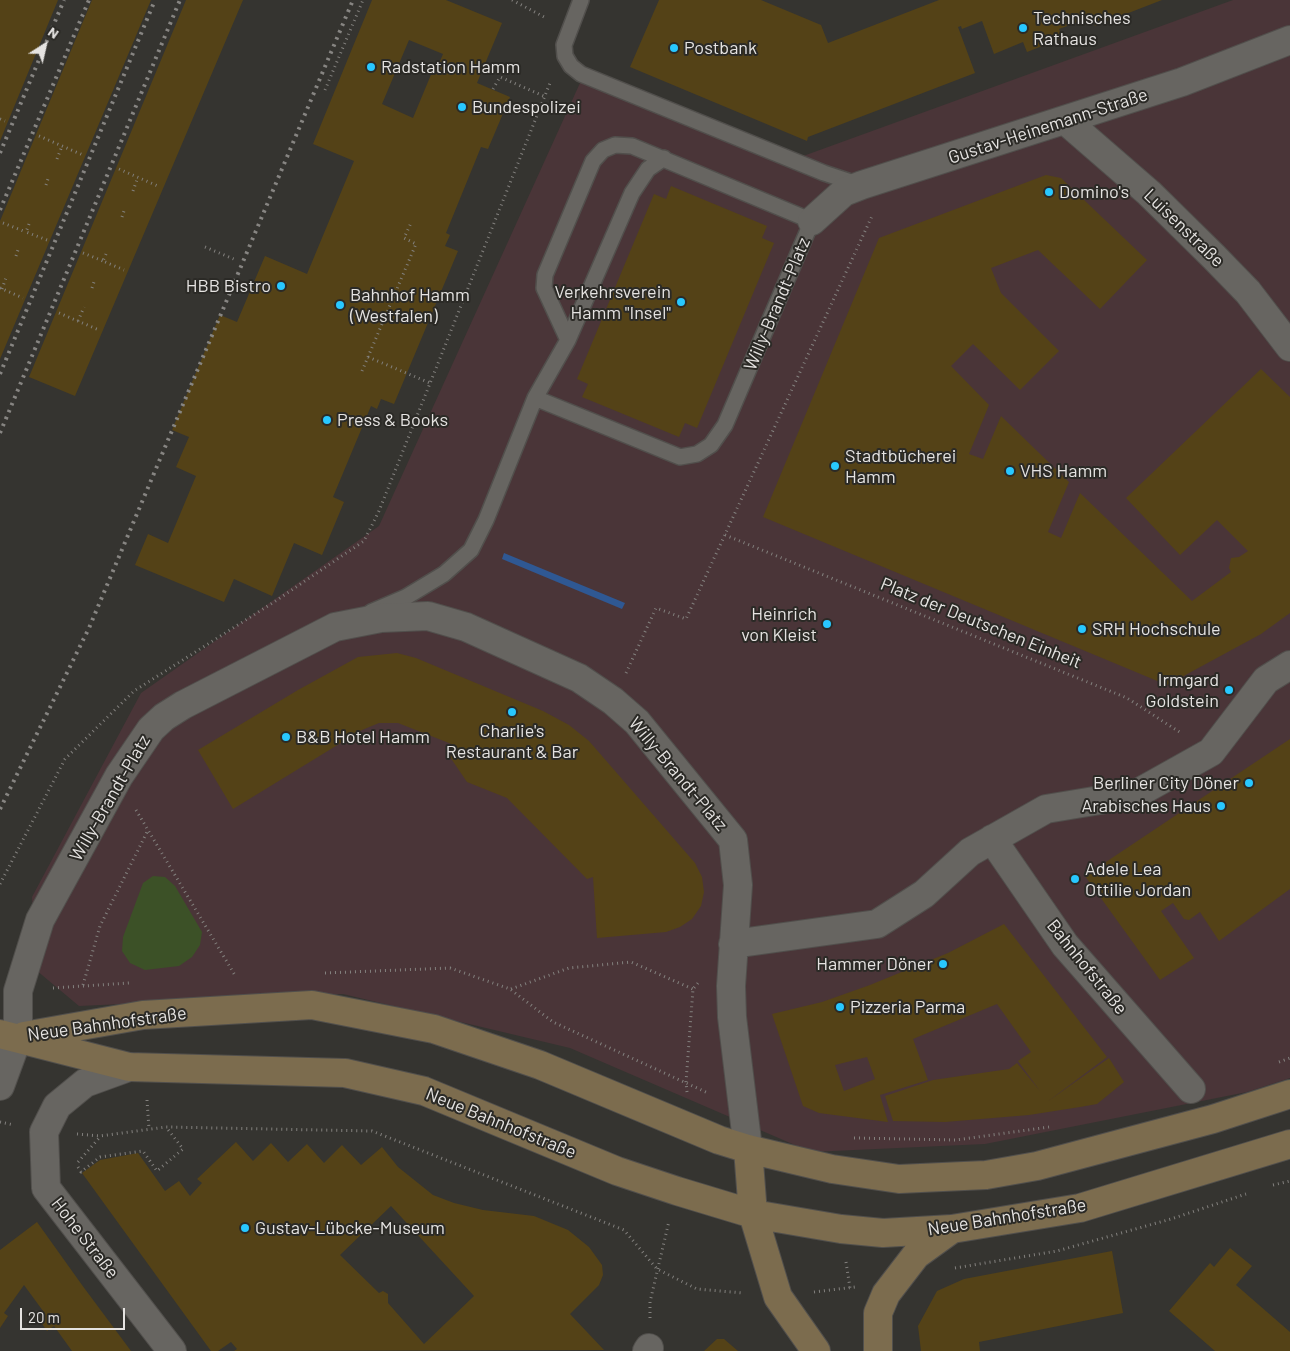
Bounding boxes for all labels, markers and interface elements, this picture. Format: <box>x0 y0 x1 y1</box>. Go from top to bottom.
place label: Technisches Rathaus <box>1033 7 1131 50</box>
north arrow <box>20 20 70 70</box>
marker: Technisches Rathaus <box>1017 22 1029 34</box>
text: N <box>45 23 63 42</box>
place label: Postbank <box>684 37 757 59</box>
marker: Postbank <box>668 42 680 54</box>
place label: Radstation Hamm <box>381 56 520 78</box>
marker: Radstation Hamm <box>365 61 377 73</box>
street label: Gustav-Heinemann-Straße <box>946 84 1150 168</box>
place label: Bundespolizei <box>472 96 581 118</box>
marker: Bundespolizei <box>456 101 468 113</box>
place label: Domino's <box>1059 181 1129 203</box>
street label: Luisenstraße <box>1139 184 1229 272</box>
marker: Domino's <box>1043 186 1055 198</box>
street label: Willy-Brandt-Platz <box>739 234 815 374</box>
place label: HBB Bistro <box>186 275 271 297</box>
marker: HBB Bistro <box>275 280 287 292</box>
place label: Verkehrsverein Hamm "Insel" <box>554 281 671 324</box>
place label: Bahnhof Hamm (Westfalen) <box>350 284 470 326</box>
marker: Verkehrsverein Hamm "Insel" <box>675 296 687 308</box>
marker: Bahnhof Hamm (Westfalen) <box>334 299 346 311</box>
place label: Press & Books <box>337 409 448 431</box>
marker: Press & Books <box>321 414 333 426</box>
place label: Stadtbücherei Hamm <box>845 445 956 488</box>
marker: Stadtbücherei Hamm <box>829 460 841 472</box>
place label: VHS Hamm <box>1020 460 1107 482</box>
marker: VHS Hamm <box>1004 465 1016 477</box>
street label: Platz der Deutschen Einheit <box>877 573 1085 673</box>
place label: Heinrich von Kleist <box>741 603 817 646</box>
marker: Heinrich von Kleist <box>821 618 833 630</box>
place label: SRH Hochschule <box>1092 618 1221 640</box>
marker: SRH Hochschule <box>1076 623 1088 635</box>
place label: Irmgard Goldstein <box>1145 669 1219 712</box>
marker: Irmgard Goldstein <box>1223 684 1235 696</box>
marker: Charlie's Restaurant & Bar <box>506 706 518 718</box>
street label: Willy-Brandt-Platz <box>624 713 732 835</box>
place label: Charlie's Restaurant & Bar <box>446 720 578 762</box>
place label: B&B Hotel Hamm <box>296 726 430 748</box>
street label: Willy-Brandt-Platz <box>65 731 155 865</box>
marker: B&B Hotel Hamm <box>280 731 292 743</box>
place label: Berliner City Döner <box>1093 772 1239 794</box>
marker: Berliner City Döner <box>1243 777 1255 789</box>
place label: Arabisches Haus <box>1081 795 1211 817</box>
marker: Arabisches Haus <box>1215 800 1227 812</box>
place label: Adele Lea Ottilie Jordan <box>1085 858 1191 901</box>
marker: Adele Lea Ottilie Jordan <box>1069 873 1081 885</box>
street label: Bahnhofstraße <box>1042 915 1132 1019</box>
place label: Hammer Döner <box>816 953 933 975</box>
marker: Hammer Döner <box>937 958 949 970</box>
place label: Pizzeria Parma <box>850 996 965 1018</box>
marker: Pizzeria Parma <box>834 1001 846 1013</box>
street label: Neue Bahnhofstraße <box>26 1002 188 1046</box>
street label: Neue Bahnhofstraße <box>423 1083 579 1163</box>
street label: Hohe Straße <box>47 1193 123 1283</box>
street label: Neue Bahnhofstraße <box>926 1194 1088 1240</box>
place label: Gustav-Lübcke-Museum <box>255 1217 445 1239</box>
marker: Gustav-Lübcke-Museum <box>239 1222 251 1234</box>
scale bar <box>22 1298 128 1330</box>
text: 20 m <box>28 1308 60 1326</box>

